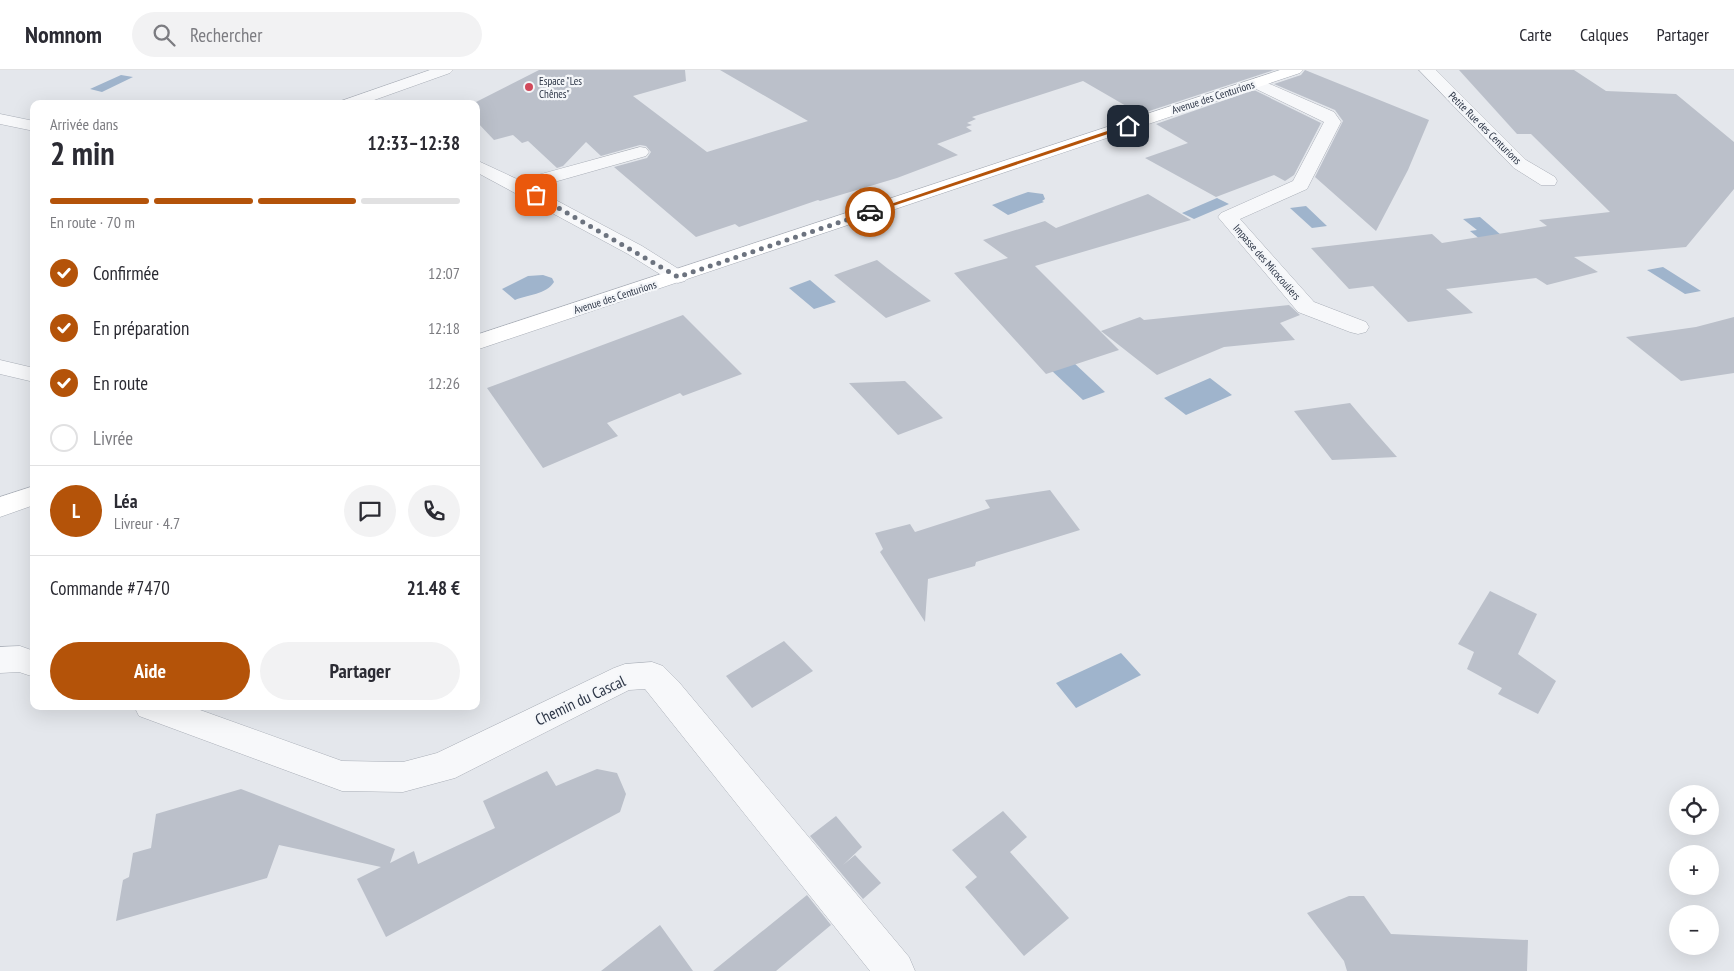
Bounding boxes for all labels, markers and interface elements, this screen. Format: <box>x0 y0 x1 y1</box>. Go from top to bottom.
search box <box>132 12 482 57</box>
text: Nomnom <box>25 19 102 50</box>
icon: search <box>150 21 178 49</box>
text: Rechercher <box>190 23 262 47</box>
text: Carte <box>1519 23 1552 46</box>
text: Calques <box>1580 23 1629 46</box>
text: Partager <box>1657 23 1709 46</box>
place label: Espace "Les Chênes" <box>539 74 582 101</box>
street label: Avenue des Centurions <box>1170 77 1256 117</box>
marker: Espace "Les Chênes" <box>523 81 535 93</box>
street label: Petite Rue des Centurions <box>1446 89 1525 168</box>
pin <box>1107 105 1149 147</box>
icon: home <box>1114 112 1142 140</box>
text: Arrivée dans <box>50 114 118 134</box>
text: 12:33–12:38 <box>367 131 460 155</box>
text: 2 min <box>50 132 115 174</box>
pin <box>515 174 557 216</box>
icon: bag <box>522 181 550 209</box>
courier <box>845 187 895 237</box>
icon: car <box>856 198 884 226</box>
text: En route · 70 m <box>50 212 135 232</box>
street label: Impasse des Micocouliers <box>1230 221 1304 303</box>
icon: check <box>50 259 78 287</box>
text: Confirmée <box>93 261 159 285</box>
text: 12:07 <box>428 263 460 283</box>
street label: Avenue des Centurions <box>572 277 658 317</box>
icon: check <box>50 314 78 342</box>
text: En préparation <box>93 316 189 340</box>
text: 12:18 <box>428 318 460 338</box>
icon: check <box>50 369 78 397</box>
text: En route <box>93 371 148 395</box>
text: 12:26 <box>428 373 460 393</box>
text: Livrée <box>93 426 133 450</box>
button: chat <box>344 485 396 537</box>
button: phone <box>408 485 460 537</box>
text: Léa <box>114 489 138 513</box>
text: L <box>72 499 80 523</box>
text: Livreur · 4.7 <box>114 513 180 533</box>
text: Commande #7470 <box>50 576 170 600</box>
text: 21.48 € <box>407 576 460 600</box>
button: Aide <box>50 642 250 700</box>
button: Partager <box>260 642 460 700</box>
street label: Chemin du Cascal <box>532 670 629 730</box>
map controls <box>1669 785 1719 955</box>
button: locate <box>1669 785 1719 835</box>
button: + <box>1669 845 1719 895</box>
button: − <box>1669 905 1719 955</box>

